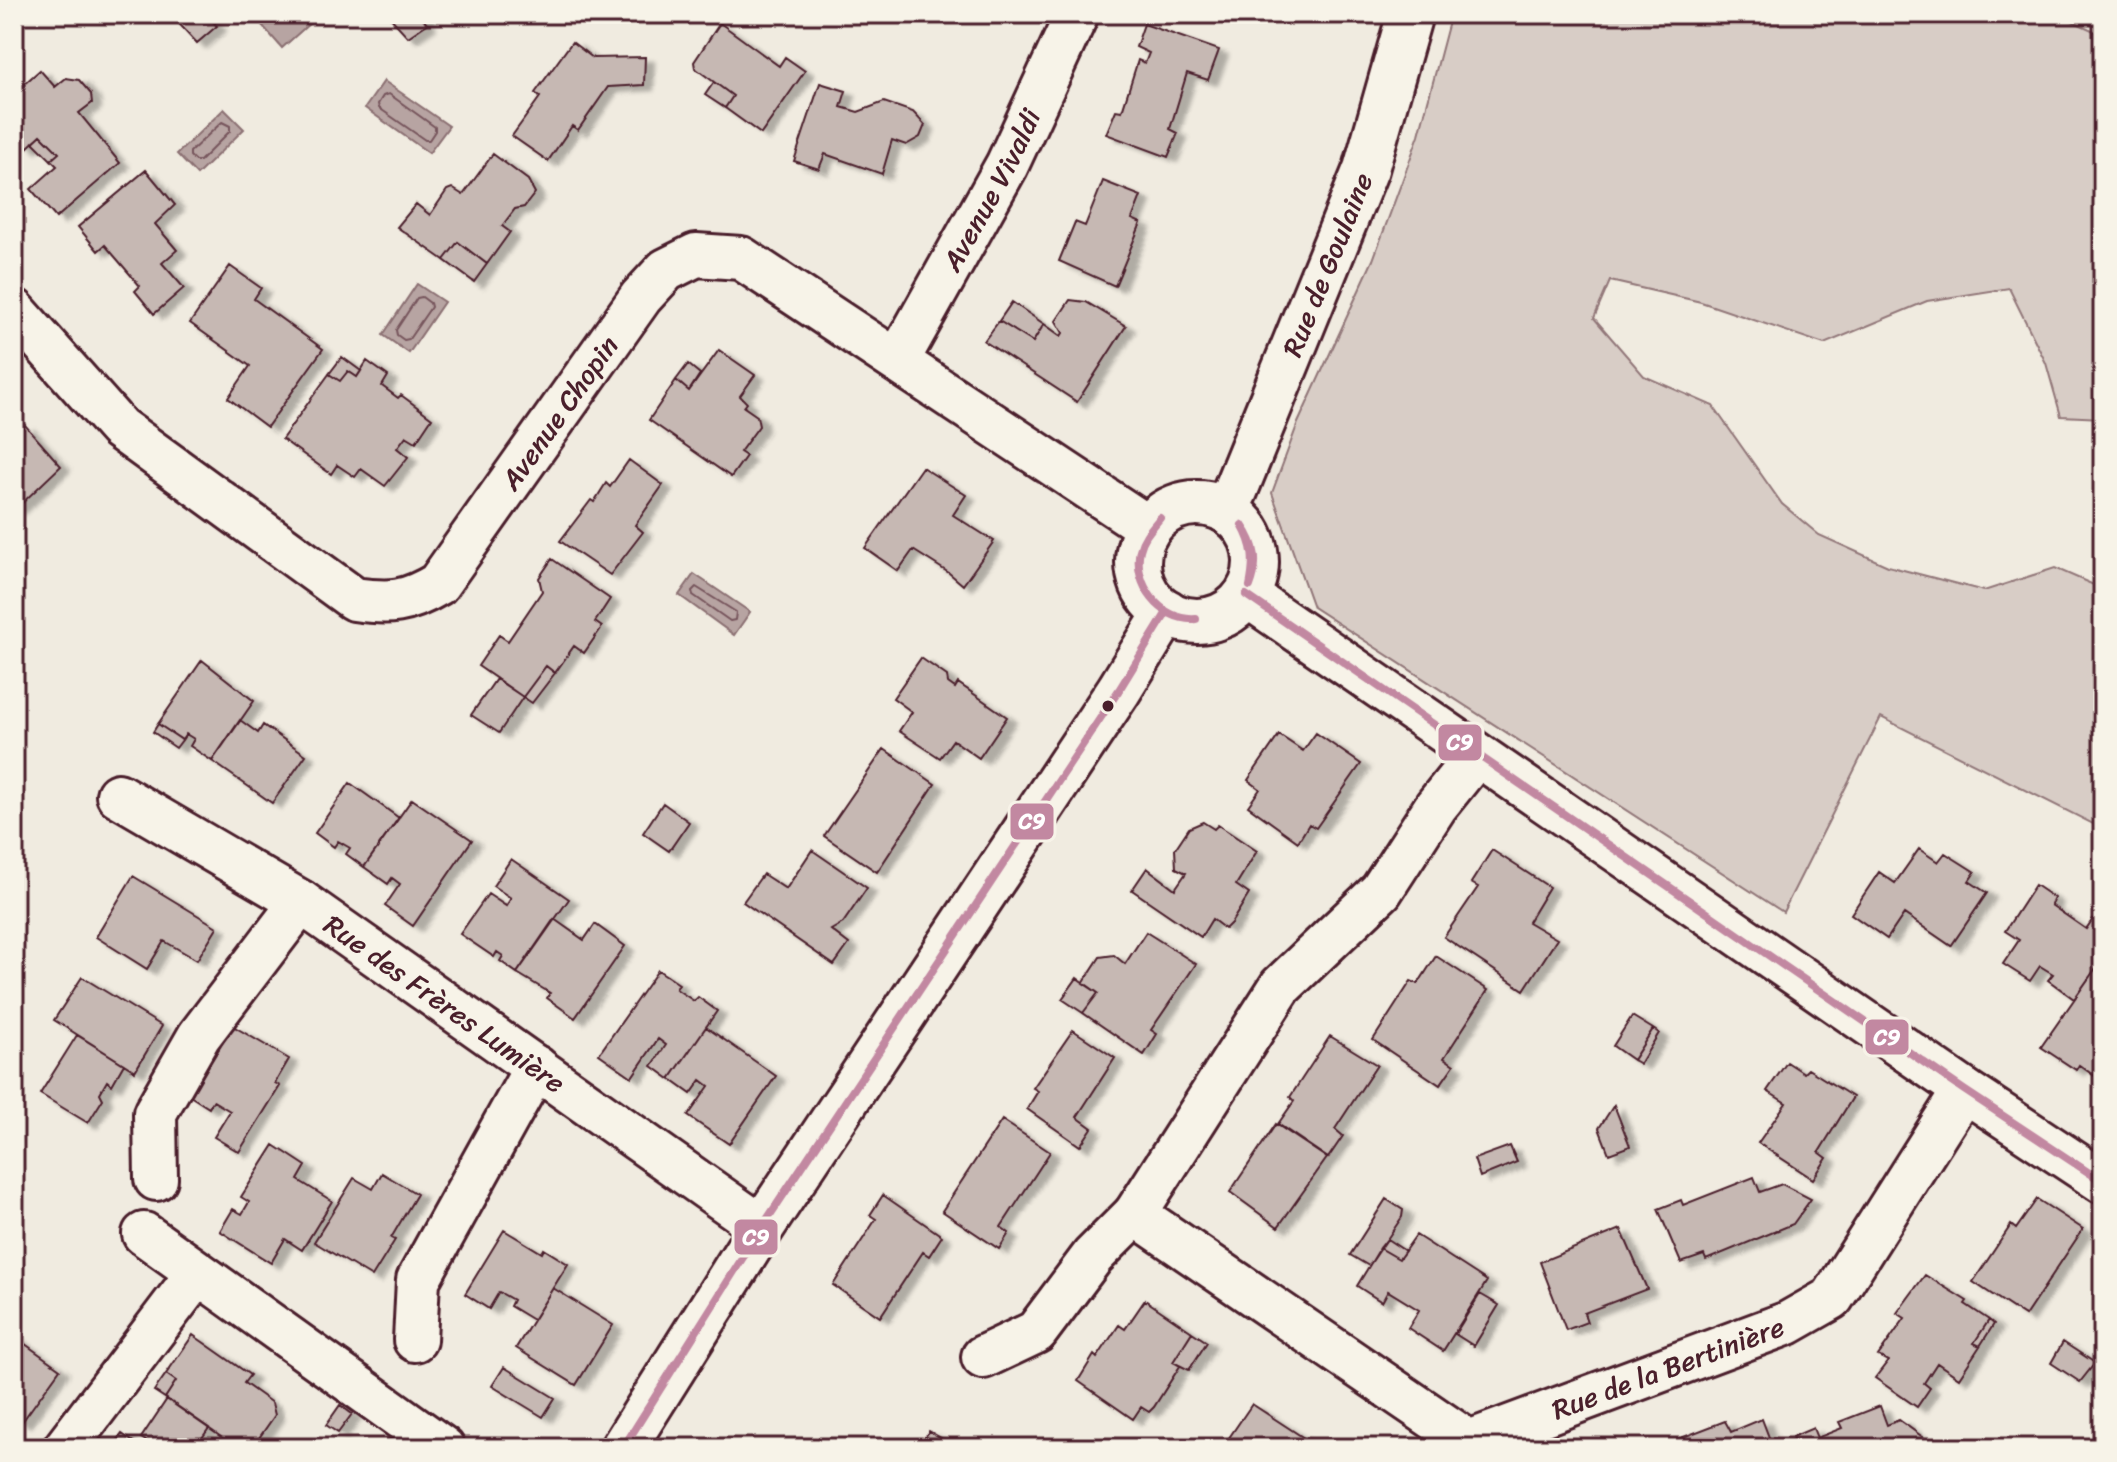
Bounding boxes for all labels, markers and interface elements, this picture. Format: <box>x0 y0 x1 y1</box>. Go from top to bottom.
street label: Avenue Vivaldi <box>927 99 1055 281</box>
street label: Rue de Goulaine <box>1268 165 1387 364</box>
street label: Avenue Chopin <box>486 325 631 502</box>
unlabelled marker <box>1100 698 1116 714</box>
line badge: C9 <box>1437 723 1483 762</box>
text: C9 <box>1445 723 1474 762</box>
line badge: C9 <box>1009 802 1055 841</box>
text: C9 <box>1017 802 1046 841</box>
street label: Rue des Frères Lumière <box>314 901 576 1106</box>
line badge: C9 <box>1864 1018 1910 1056</box>
text: C9 <box>1872 1018 1901 1057</box>
line badge: C9 <box>733 1218 779 1256</box>
text: C9 <box>741 1218 770 1257</box>
street label: Rue de la Bertinière <box>1544 1302 1791 1434</box>

